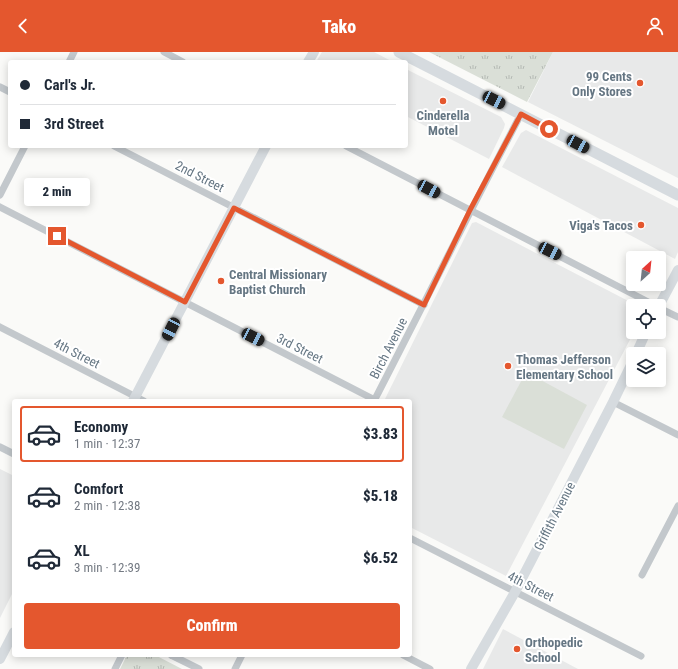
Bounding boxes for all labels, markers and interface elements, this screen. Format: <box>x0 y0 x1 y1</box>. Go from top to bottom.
icon: back <box>12 15 34 37</box>
icon: person <box>644 15 666 37</box>
text: Tako <box>322 16 356 37</box>
place label: 99 Cents Only Stores <box>572 69 632 99</box>
text: Carl's Jr. <box>44 76 96 94</box>
marker: 99 Cents Only Stores <box>635 78 645 88</box>
car <box>481 89 507 111</box>
marker: Cinderella Motel <box>438 96 448 106</box>
place label: Cinderella Motel <box>417 108 469 138</box>
text: 3rd Street <box>44 115 104 133</box>
route start <box>540 120 558 138</box>
car <box>565 133 591 155</box>
street label: 2nd Street <box>173 158 227 195</box>
callout: 2 min <box>24 178 90 206</box>
car <box>416 178 442 200</box>
text: 2 min <box>43 184 71 199</box>
place label: Viga's Tacos <box>569 218 633 233</box>
marker: Viga's Tacos <box>636 220 646 230</box>
route end <box>48 227 66 245</box>
car <box>537 240 563 262</box>
north arrow <box>626 251 666 291</box>
map controls <box>626 251 666 387</box>
place label: Central Missionary Baptist Church <box>229 267 327 297</box>
marker: Central Missionary Baptist Church <box>216 276 226 286</box>
button: locate <box>626 299 666 339</box>
street label: Birch Avenue <box>367 315 410 381</box>
car <box>160 316 182 342</box>
car <box>240 326 266 348</box>
street label: 3rd Street <box>274 330 326 367</box>
street label: 4th Street <box>51 335 103 372</box>
button: layers <box>626 347 666 387</box>
place label: Thomas Jefferson Elementary School <box>516 352 613 382</box>
marker: Thomas Jefferson Elementary School <box>503 361 513 371</box>
icon: car <box>26 416 62 452</box>
text: Economy <box>74 418 128 436</box>
text: $3.83 <box>363 425 398 443</box>
text: 1 min · 12:37 <box>74 436 140 451</box>
icon: car <box>26 478 62 514</box>
street label: Griffith Avenue <box>531 479 578 553</box>
text: Comfort <box>74 480 123 498</box>
text: $5.18 <box>363 487 398 505</box>
text: 2 min · 12:38 <box>74 498 140 513</box>
icon: car <box>26 540 62 576</box>
text: XL <box>74 542 90 560</box>
text: $6.52 <box>363 549 398 567</box>
text: 3 min · 12:39 <box>74 560 140 575</box>
street label: 4th Street <box>505 568 557 605</box>
button: Confirm <box>24 603 400 649</box>
place label: Orthopedic School <box>525 635 583 665</box>
marker: Orthopedic School <box>512 644 522 654</box>

